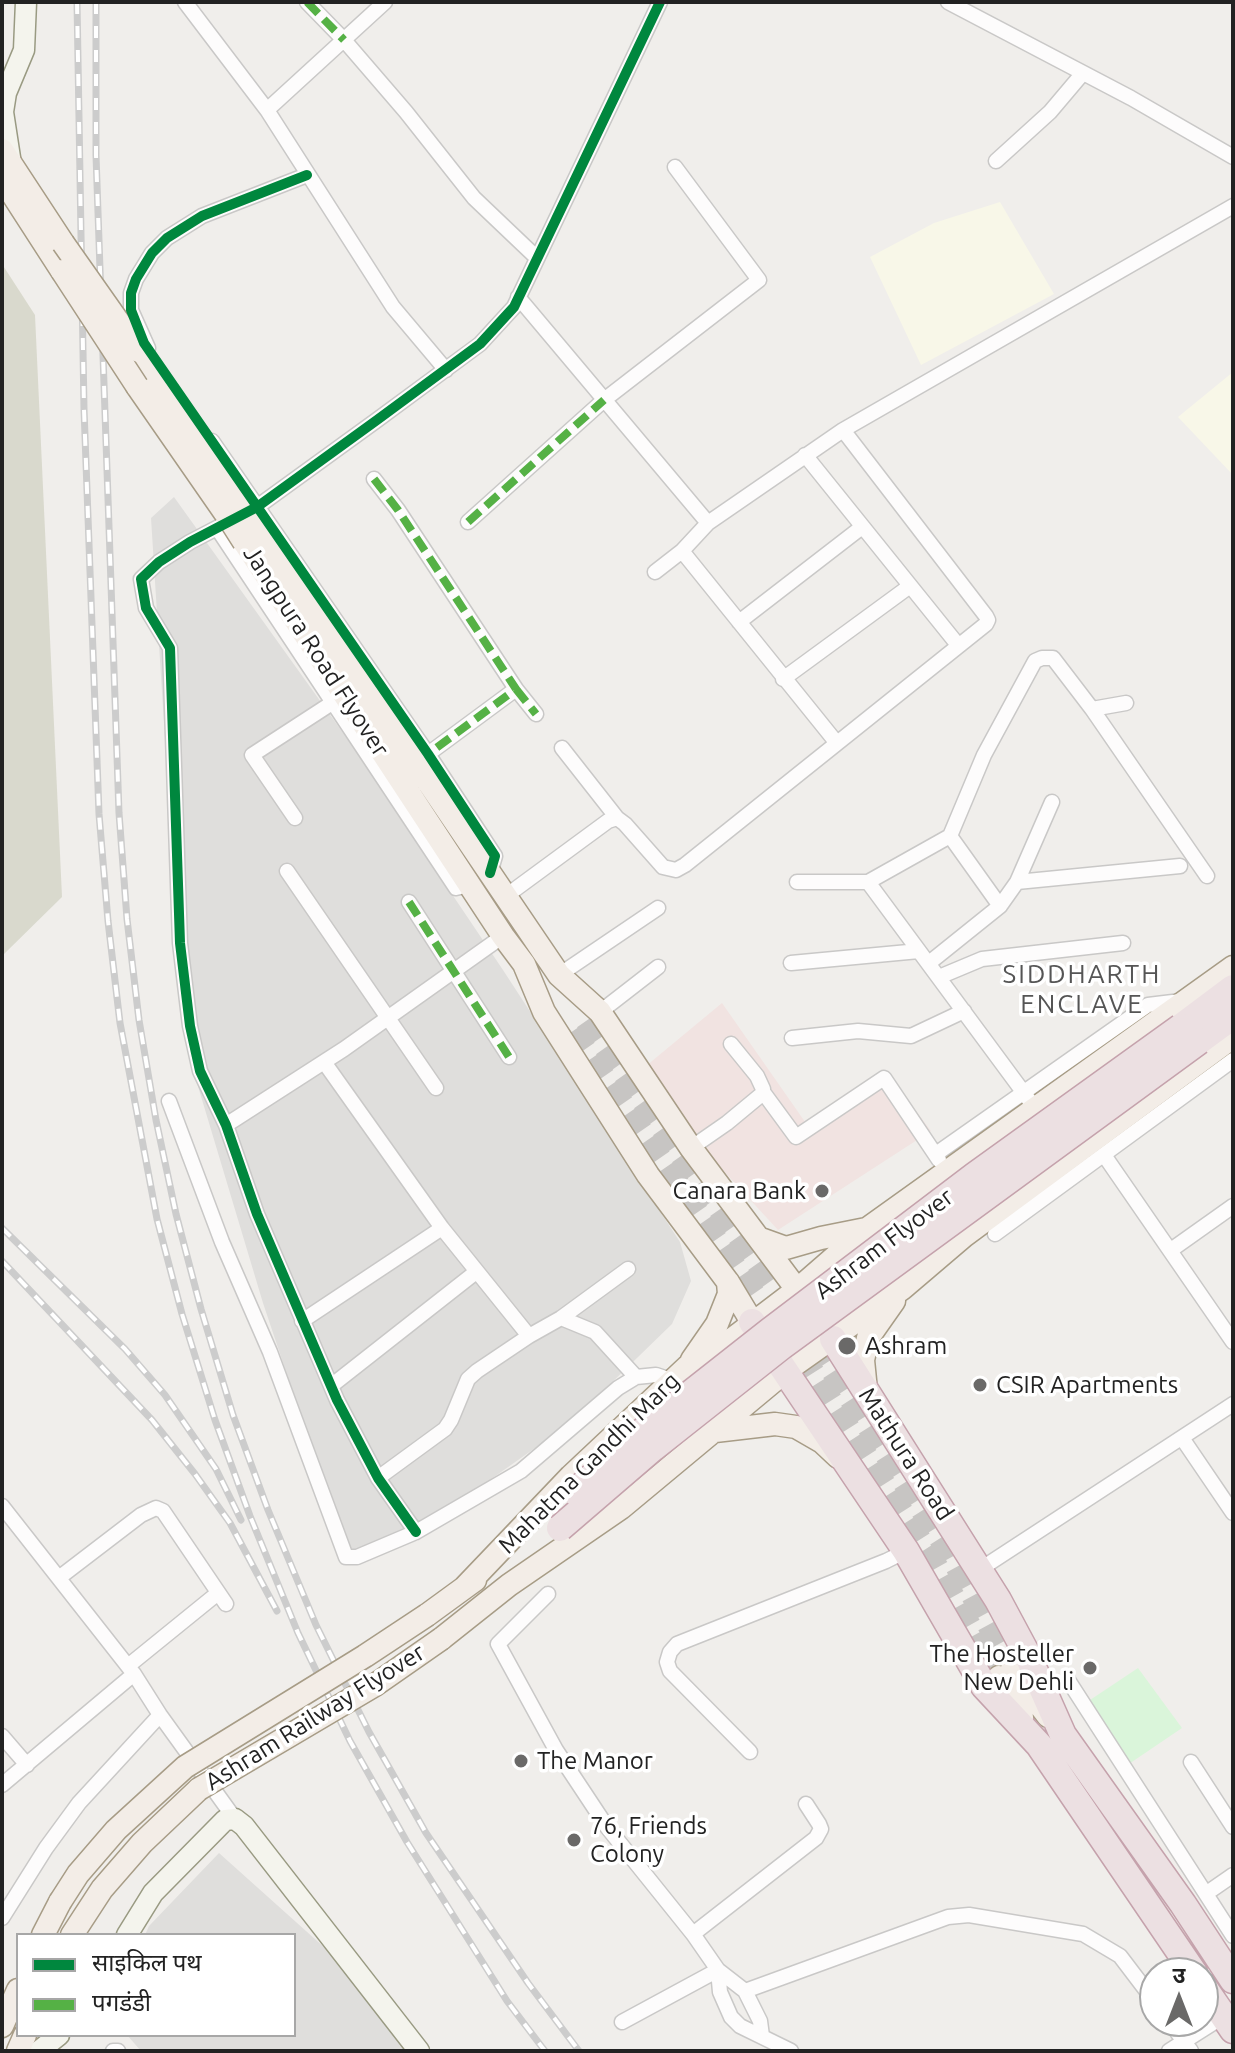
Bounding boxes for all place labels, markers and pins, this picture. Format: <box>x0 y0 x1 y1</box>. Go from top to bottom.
place label: Canara Bank <box>673 1177 806 1205</box>
marker: Canara Bank <box>813 1182 831 1200</box>
place label: Ashram <box>865 1332 947 1360</box>
marker: Ashram <box>836 1335 858 1357</box>
place label: CSIR Apartments <box>996 1371 1178 1399</box>
marker: CSIR Apartments <box>971 1376 989 1394</box>
place label: The Hosteller New Dehli <box>929 1640 1074 1696</box>
marker: The Hosteller New Dehli <box>1081 1659 1099 1677</box>
place label: The Manor <box>537 1747 653 1775</box>
marker: The Manor <box>512 1752 530 1770</box>
place label: 76, Friends Colony <box>590 1812 707 1868</box>
marker: 76, Friends Colony <box>565 1831 583 1849</box>

